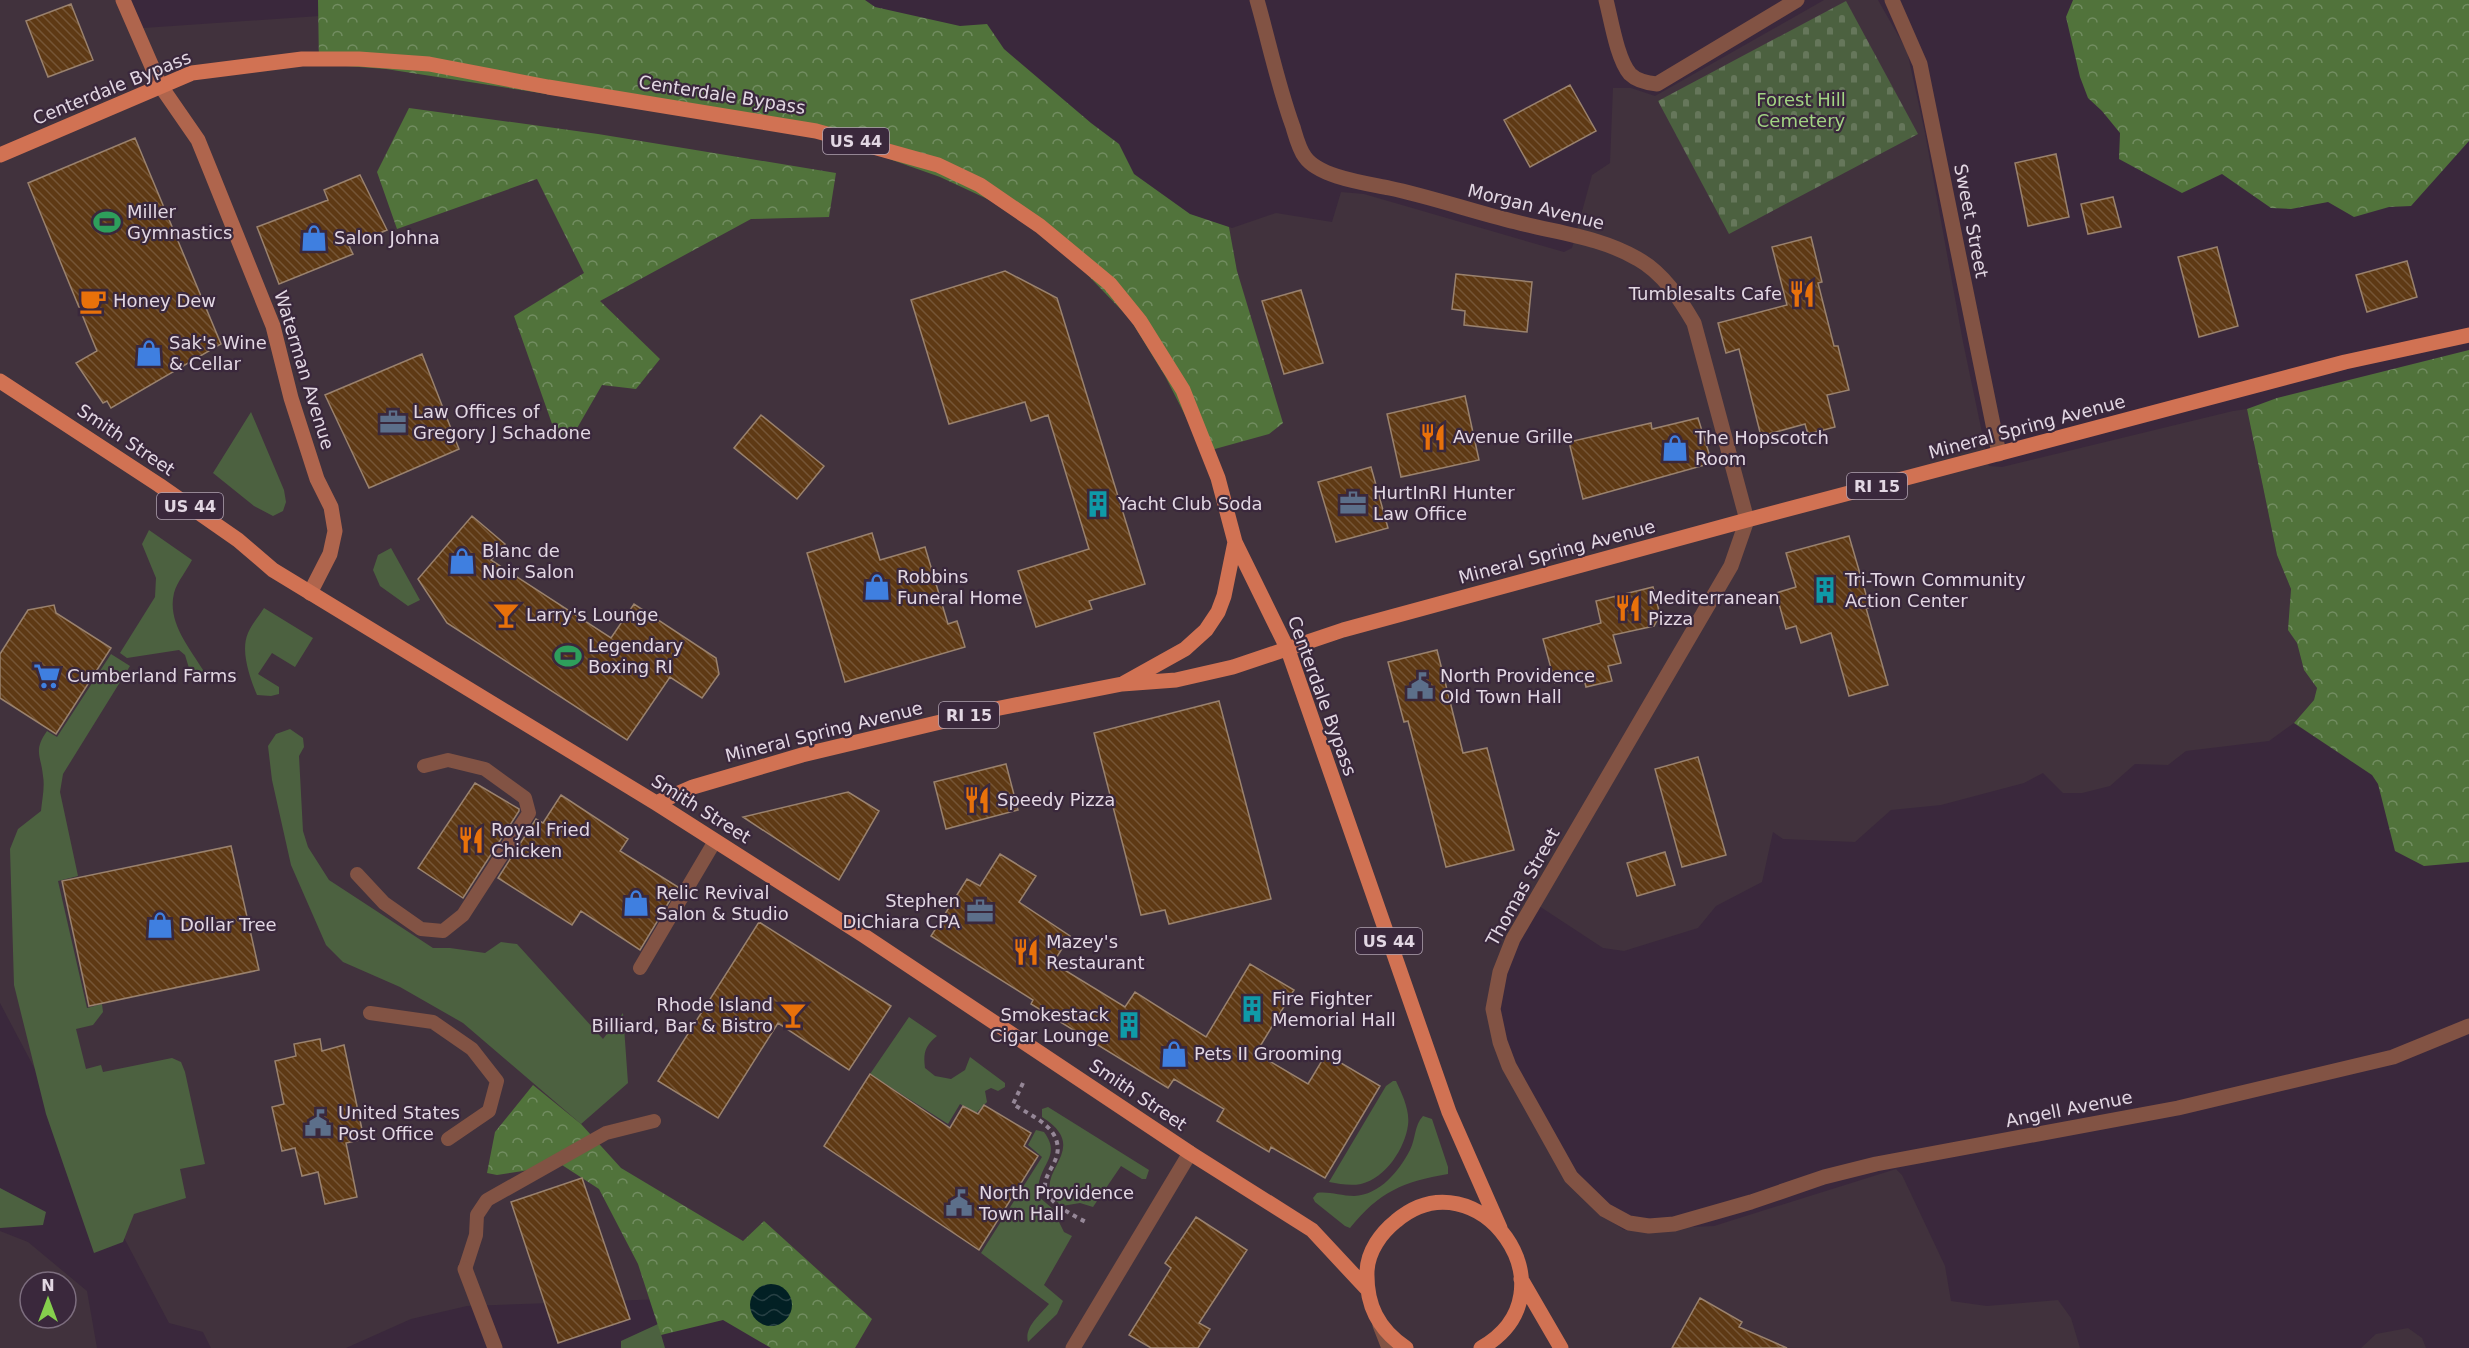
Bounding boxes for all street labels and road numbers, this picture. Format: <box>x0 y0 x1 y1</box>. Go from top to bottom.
street label: Centerdale Bypass <box>30 46 194 129</box>
street label: Centerdale Bypass <box>637 71 807 118</box>
road number: US 44 <box>823 128 889 154</box>
street label: Sweet Street <box>1950 162 1993 280</box>
street label: Morgan Avenue <box>1466 179 1607 234</box>
street label: Waterman Avenue <box>270 288 339 452</box>
street label: Mineral Spring Avenue <box>1926 390 2128 463</box>
street label: Smith Street <box>74 399 179 480</box>
road number: RI 15 <box>1847 473 1907 499</box>
road number: US 44 <box>157 493 223 519</box>
street label: Mineral Spring Avenue <box>1456 515 1658 588</box>
street label: Centerdale Bypass <box>1284 613 1361 779</box>
street label: Mineral Spring Avenue <box>723 697 925 766</box>
road number: RI 15 <box>939 702 999 728</box>
street label: Smith Street <box>648 770 755 847</box>
street label: Thomas Street <box>1481 824 1564 950</box>
road number: US 44 <box>1356 928 1422 954</box>
street label: Smith Street <box>1086 1054 1191 1135</box>
street label: Angell Avenue <box>2004 1086 2134 1131</box>

